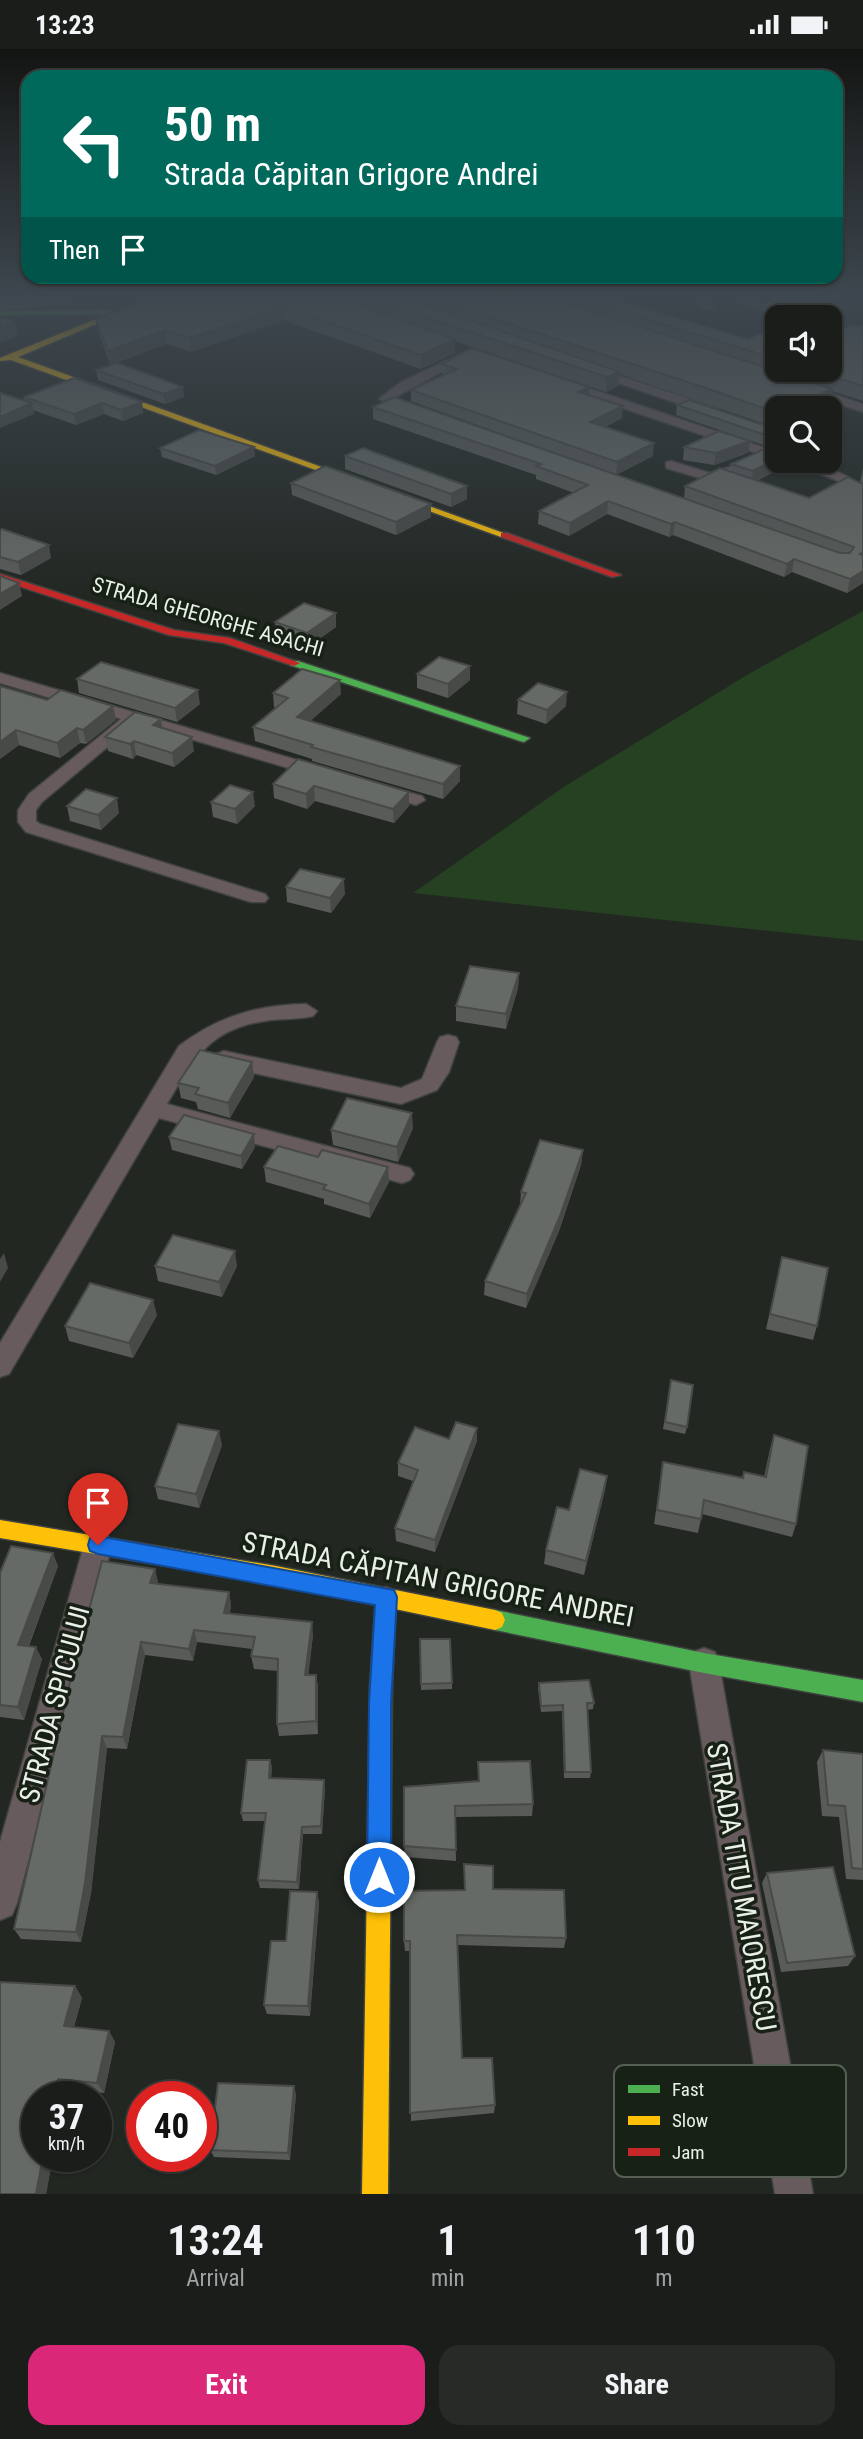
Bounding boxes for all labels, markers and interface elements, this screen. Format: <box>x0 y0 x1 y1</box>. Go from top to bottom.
text: 13:23 <box>35 10 95 40</box>
text: 50 m <box>164 96 261 153</box>
icon: left <box>49 98 140 189</box>
text: Strada Căpitan Grigore Andrei <box>164 155 539 193</box>
icon: arrive <box>114 231 152 269</box>
text: Then <box>49 235 100 265</box>
map controls <box>765 305 842 473</box>
button: sound <box>765 305 842 382</box>
button: search <box>765 396 842 473</box>
street label: STRADA GHEORGHE ASACHI <box>90 572 326 662</box>
pin <box>68 1473 128 1545</box>
icon: arrive <box>79 1484 117 1522</box>
street label: STRADA CĂPITAN GRIGORE ANDREI <box>239 1525 636 1634</box>
street label: STRADA SPICULUI <box>12 1602 97 1806</box>
street label: STRADA TITU MAIORESCU <box>700 1740 783 2034</box>
position arrow <box>342 1840 416 1914</box>
legend <box>614 2065 846 2177</box>
text: Fast <box>672 2078 704 2101</box>
speed limit sign: 40 <box>126 2081 217 2172</box>
text: 37 <box>49 2097 84 2138</box>
text: Slow <box>672 2109 708 2132</box>
text: km/h <box>48 2133 85 2154</box>
text: Jam <box>672 2141 705 2164</box>
text: 13:24 <box>167 2216 264 2265</box>
text: 1 <box>437 2216 458 2265</box>
text: 110 <box>632 2216 696 2265</box>
text: Arrival <box>186 2265 245 2292</box>
text: min <box>431 2265 465 2292</box>
text: m <box>655 2265 672 2292</box>
button: Exit <box>28 2345 425 2425</box>
button: Share <box>439 2345 835 2425</box>

